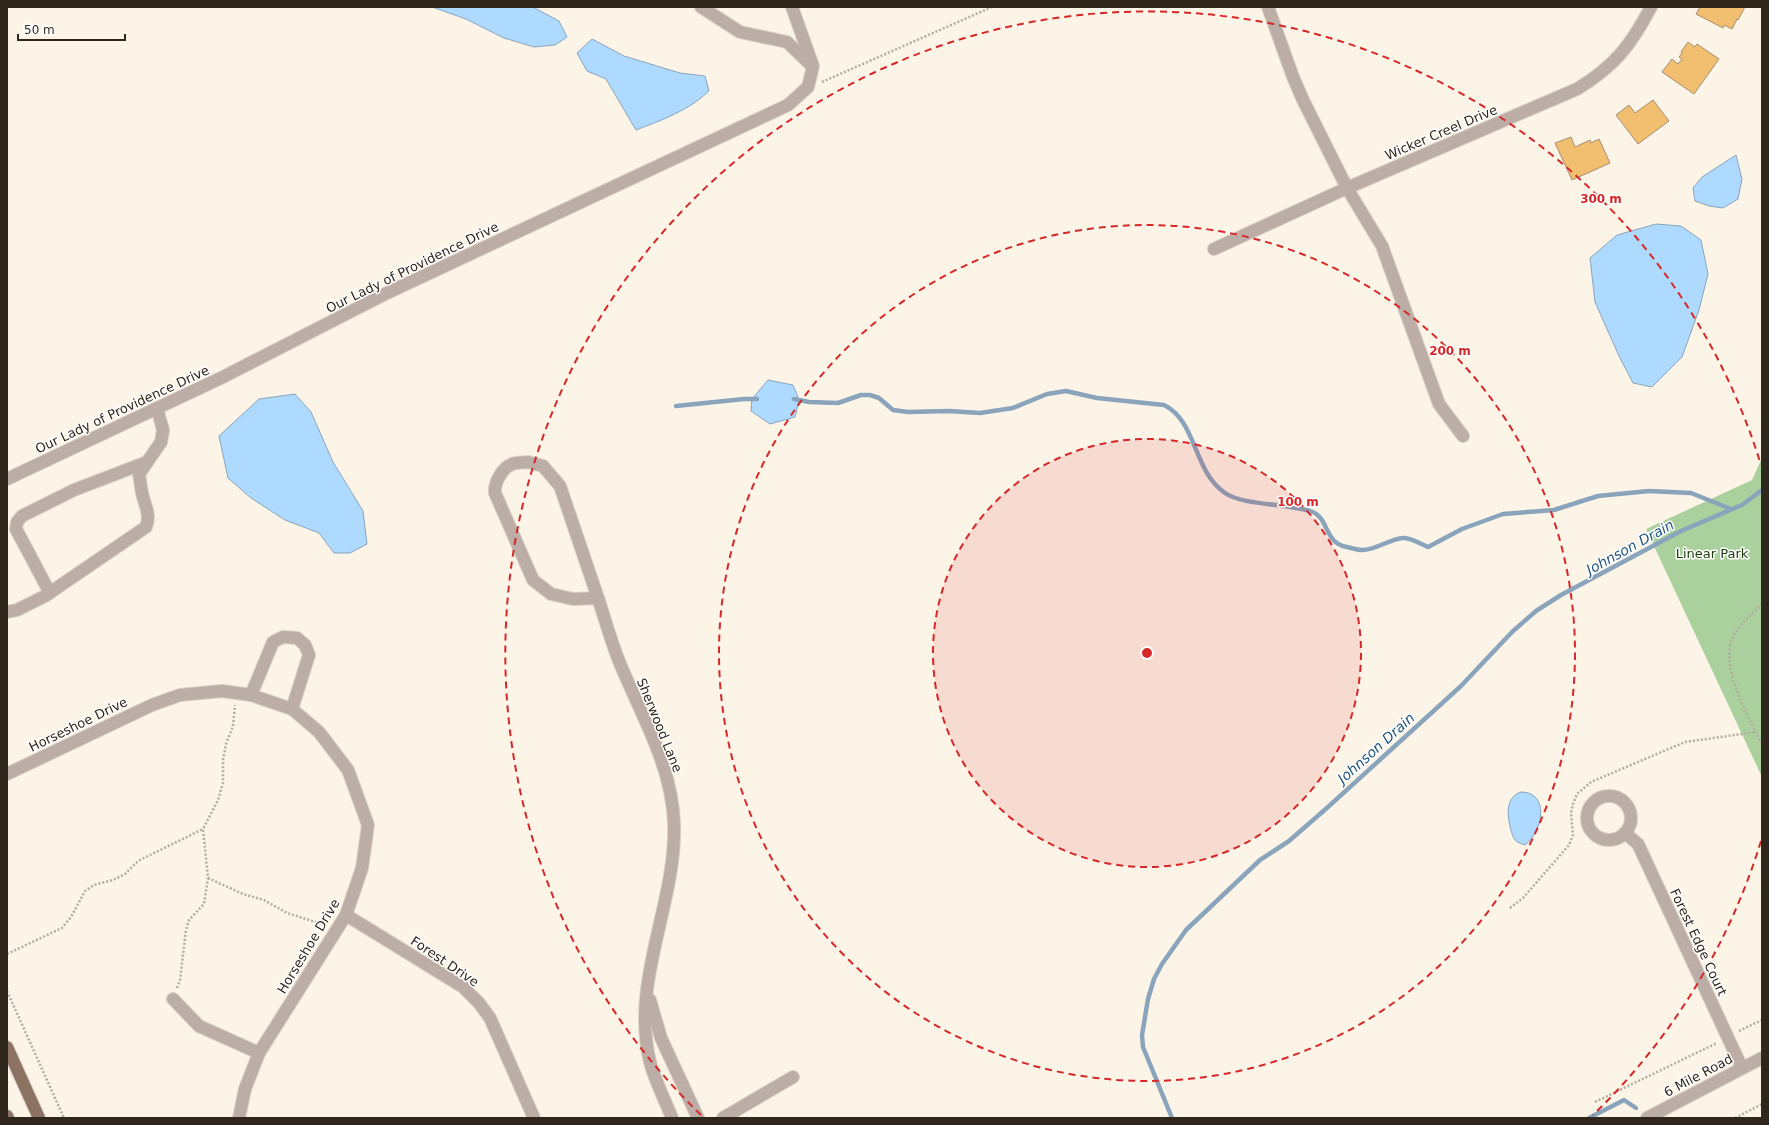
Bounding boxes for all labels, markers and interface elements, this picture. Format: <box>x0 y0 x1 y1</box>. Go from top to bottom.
scale bar <box>18 16 125 42</box>
text: 50 m <box>24 23 55 37</box>
street label: Wicker Creel Drive <box>1383 102 1500 163</box>
text: 300 m <box>1580 192 1622 206</box>
street label: Our Lady of Providence Drive <box>323 219 501 316</box>
text: 200 m <box>1429 344 1471 358</box>
street label: Our Lady of Providence Drive <box>33 362 212 456</box>
text: 100 m <box>1277 495 1319 509</box>
water label: Johnson Drain <box>1581 516 1677 579</box>
park label: Linear Park <box>1676 546 1749 561</box>
centre of rings <box>1140 646 1154 660</box>
street label: Sherwood Lane <box>634 676 685 774</box>
street label: Horseshoe Drive <box>27 694 130 755</box>
water label: Johnson Drain <box>1332 709 1418 789</box>
street label: Forest Edge Court <box>1667 886 1730 998</box>
street label: Horseshoe Drive <box>274 896 343 996</box>
street label: Forest Drive <box>408 933 482 990</box>
street label: 6 Mile Road <box>1661 1051 1735 1100</box>

